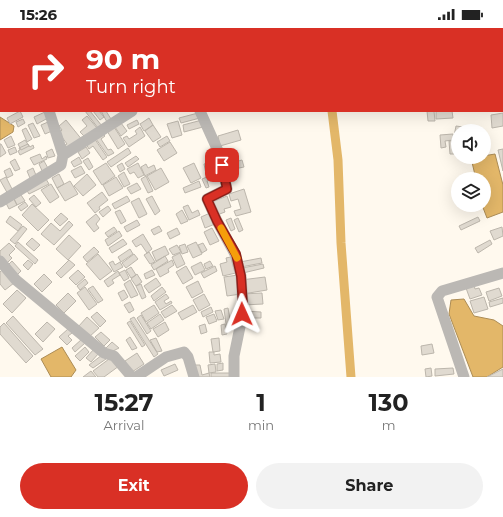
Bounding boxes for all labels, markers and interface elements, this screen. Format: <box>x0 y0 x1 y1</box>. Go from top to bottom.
text: 15:26 <box>20 5 57 24</box>
text: 90 m <box>86 42 160 76</box>
icon: right <box>20 44 72 96</box>
text: Turn right <box>86 76 176 98</box>
map controls <box>451 124 491 212</box>
button: sound <box>451 124 491 164</box>
pin <box>205 148 239 182</box>
icon: arrive <box>211 154 233 176</box>
button: layers <box>451 172 491 212</box>
position arrow <box>221 293 263 335</box>
text: 15:27 <box>94 388 154 417</box>
text: 1 <box>256 388 266 417</box>
text: 130 <box>369 388 408 417</box>
text: Arrival <box>103 417 145 433</box>
text: min <box>248 417 274 433</box>
text: m <box>382 417 395 433</box>
button: Exit <box>20 463 248 509</box>
button: Share <box>256 463 483 509</box>

